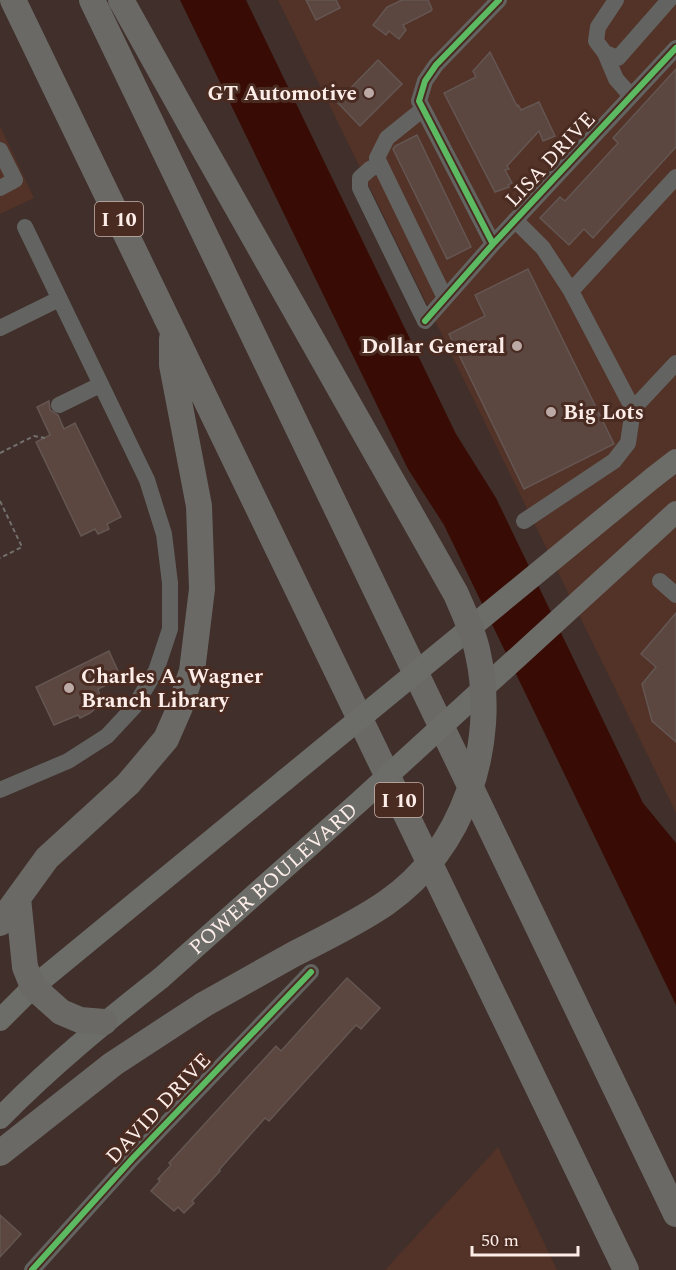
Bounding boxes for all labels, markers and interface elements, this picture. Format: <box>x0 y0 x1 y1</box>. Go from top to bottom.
place label: GT Automotive <box>208 78 357 110</box>
marker: GT Automotive <box>362 86 376 100</box>
street label: LISA DRIVE <box>498 105 604 215</box>
road number: I 10 <box>95 202 143 236</box>
place label: Dollar General <box>361 331 505 363</box>
marker: Dollar General <box>510 339 524 353</box>
place label: Big Lots <box>563 397 644 429</box>
marker: Big Lots <box>544 405 558 419</box>
place label: Charles A. Wagner Branch Library <box>81 661 263 717</box>
marker: Charles A. Wagner Branch Library <box>62 681 76 695</box>
road number: I 10 <box>375 783 423 817</box>
street label: POWER BOULEVARD <box>182 795 366 963</box>
street label: DAVID DRIVE <box>98 1046 219 1172</box>
scale bar <box>472 1219 578 1257</box>
text: 50 m <box>481 1227 519 1254</box>

